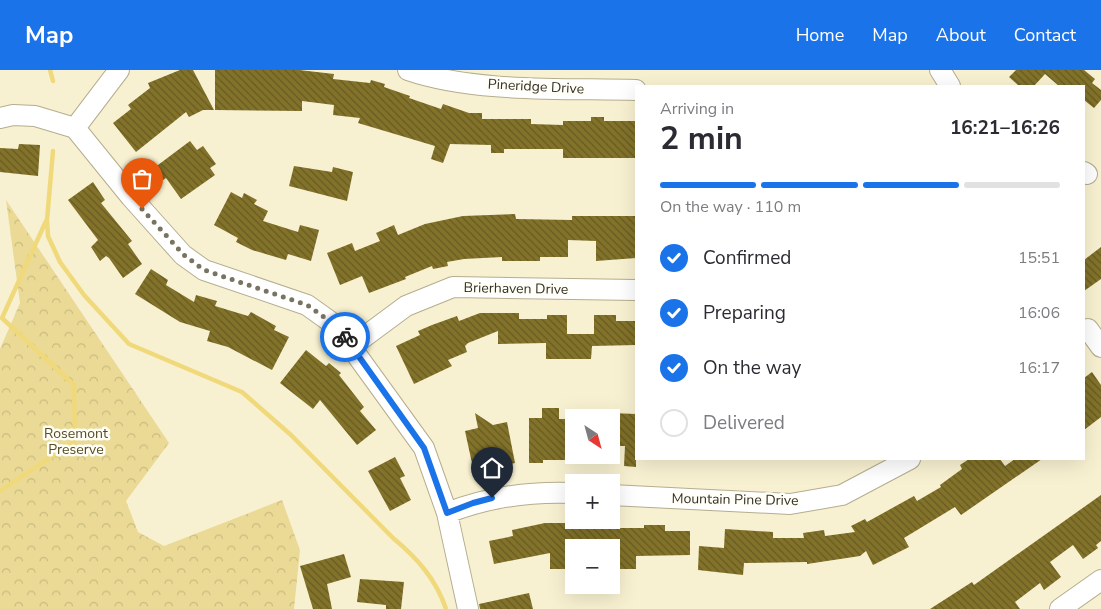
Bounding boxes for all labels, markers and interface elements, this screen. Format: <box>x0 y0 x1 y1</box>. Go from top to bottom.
text: Map <box>25 19 73 51</box>
text: Home <box>796 23 844 47</box>
text: Map <box>872 23 908 47</box>
text: About <box>936 23 986 47</box>
text: Contact <box>1014 23 1076 47</box>
street label: Pineridge Drive <box>487 74 585 99</box>
text: Arriving in <box>660 98 734 120</box>
text: 16:21–16:26 <box>950 115 1060 141</box>
text: 2 min <box>660 117 743 160</box>
pin <box>121 158 163 209</box>
icon: bag <box>128 165 156 193</box>
text: On the way · 110 m <box>660 196 801 218</box>
icon: check <box>660 244 688 272</box>
text: Confirmed <box>703 245 791 271</box>
text: 15:51 <box>1018 247 1060 269</box>
street label: Brierhaven Drive <box>463 278 569 299</box>
icon: check <box>660 299 688 327</box>
text: Preparing <box>703 300 786 326</box>
text: 16:06 <box>1018 302 1060 324</box>
courier <box>320 312 370 362</box>
icon: bike <box>331 323 359 351</box>
icon: check <box>660 354 688 382</box>
text: On the way <box>703 355 801 381</box>
text: 16:17 <box>1018 357 1060 379</box>
north arrow <box>565 409 620 464</box>
map controls <box>565 409 620 594</box>
text: Delivered <box>703 410 785 436</box>
park label: Rosemont Preserve <box>44 424 108 459</box>
pin <box>471 447 513 498</box>
icon: home <box>478 454 506 482</box>
button: + <box>565 474 620 529</box>
street label: Mountain Pine Drive <box>671 489 799 510</box>
button: − <box>565 539 620 594</box>

